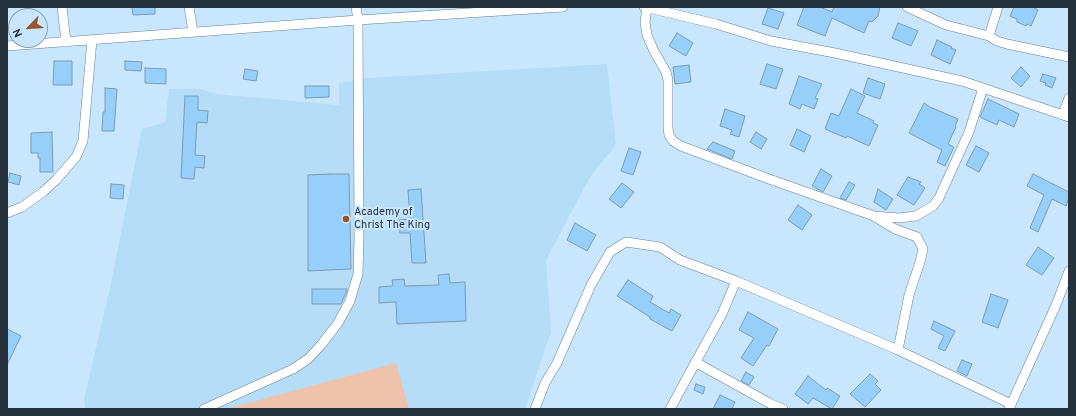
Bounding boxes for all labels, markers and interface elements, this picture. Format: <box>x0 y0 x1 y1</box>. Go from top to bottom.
north arrow <box>8 8 48 48</box>
text: N <box>10 26 26 39</box>
place label: Academy of Christ The King <box>354 206 430 232</box>
marker: Academy of Christ The King <box>341 214 351 224</box>

